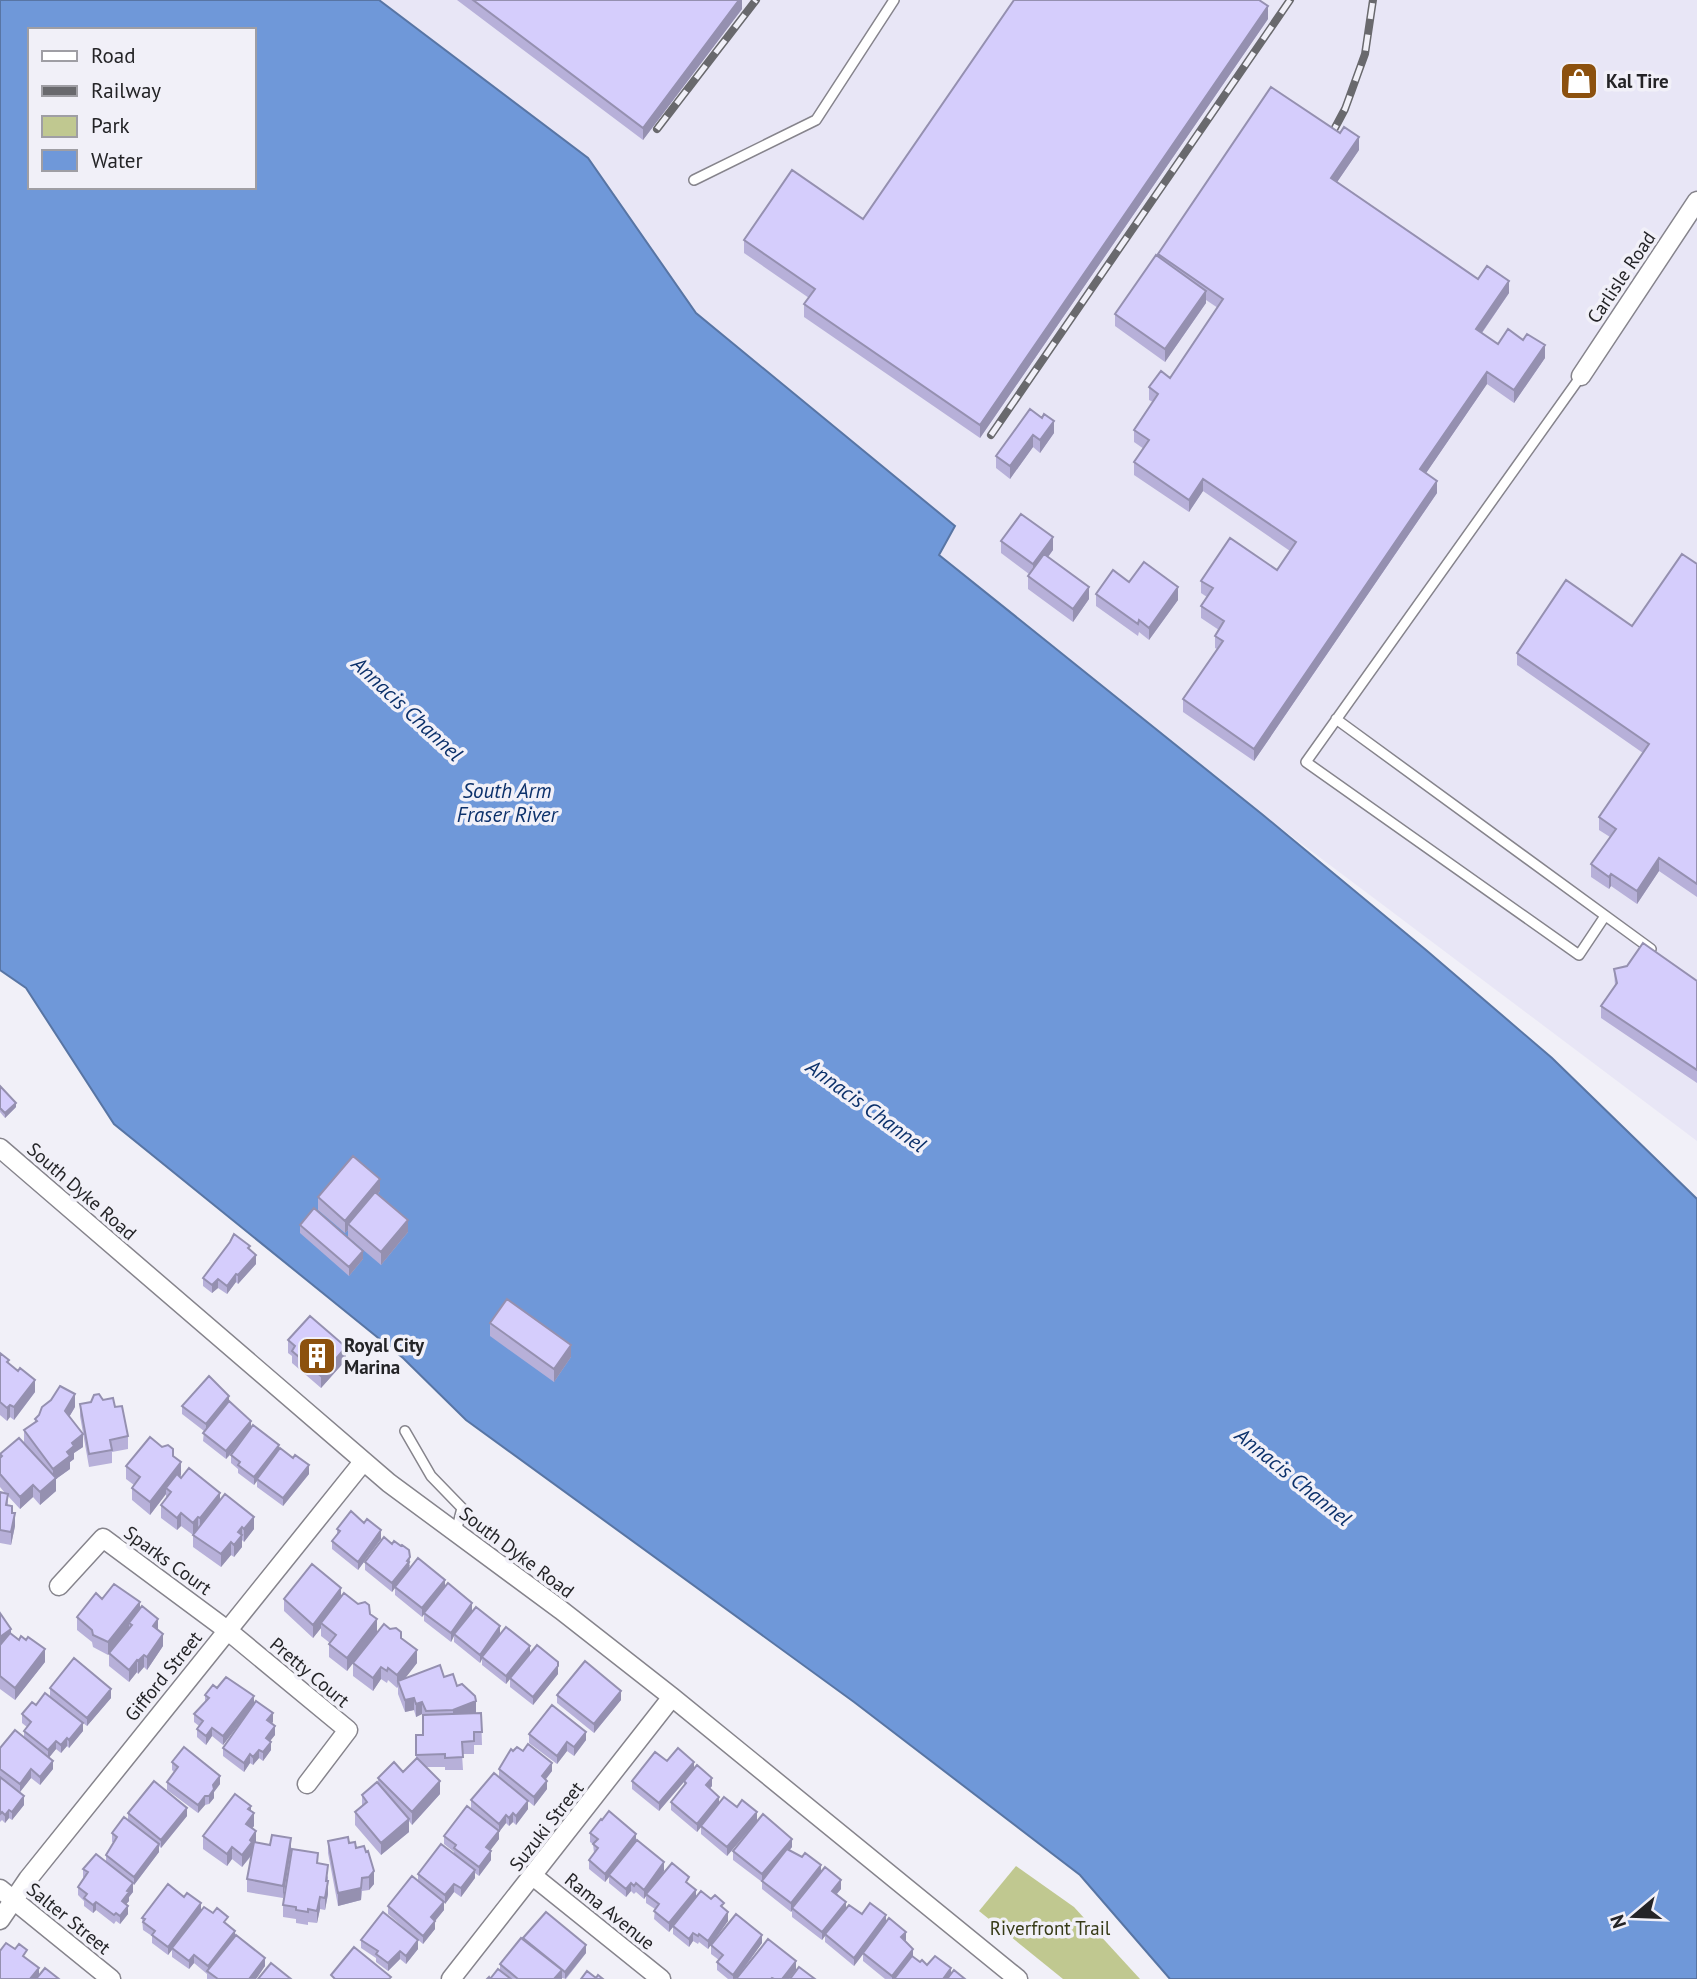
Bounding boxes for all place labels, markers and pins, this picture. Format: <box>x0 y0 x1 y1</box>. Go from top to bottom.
shop icon: Kal Tire <box>1558 60 1600 102</box>
place label: Kal Tire <box>1606 69 1669 93</box>
place label: Royal City Marina <box>344 1333 425 1379</box>
building icon: Royal City Marina <box>296 1335 338 1377</box>

